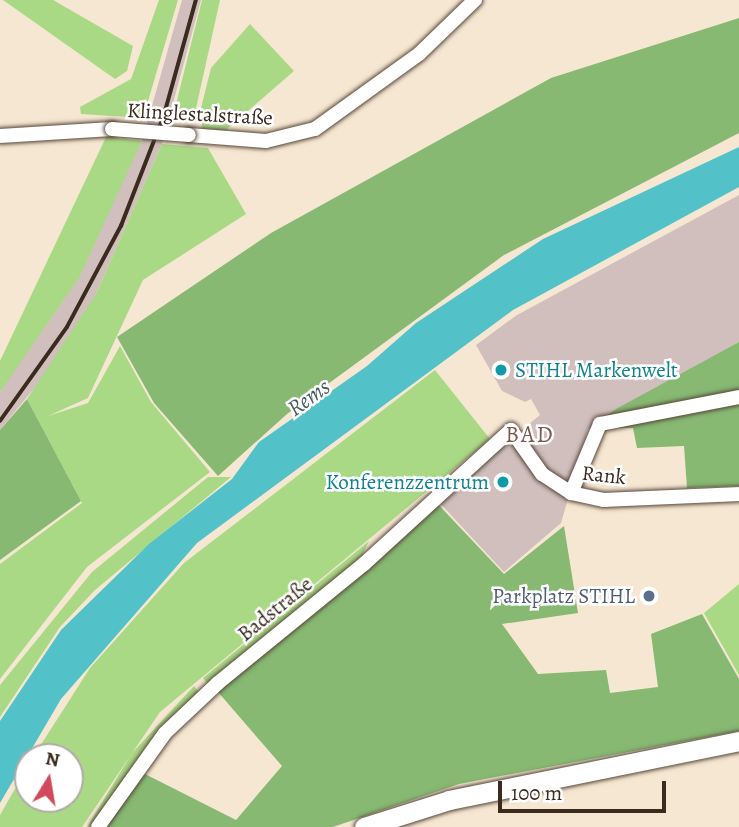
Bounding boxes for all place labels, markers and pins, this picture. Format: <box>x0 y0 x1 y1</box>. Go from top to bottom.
place label: STIHL Markenwelt <box>515 357 678 383</box>
marker: STIHL Markenwelt <box>493 362 509 378</box>
place label: Konferenzzentrum <box>326 469 489 495</box>
marker: Konferenzzentrum <box>495 474 511 490</box>
place label: Parkplatz STIHL <box>492 583 635 609</box>
marker: Parkplatz STIHL <box>641 588 657 604</box>

